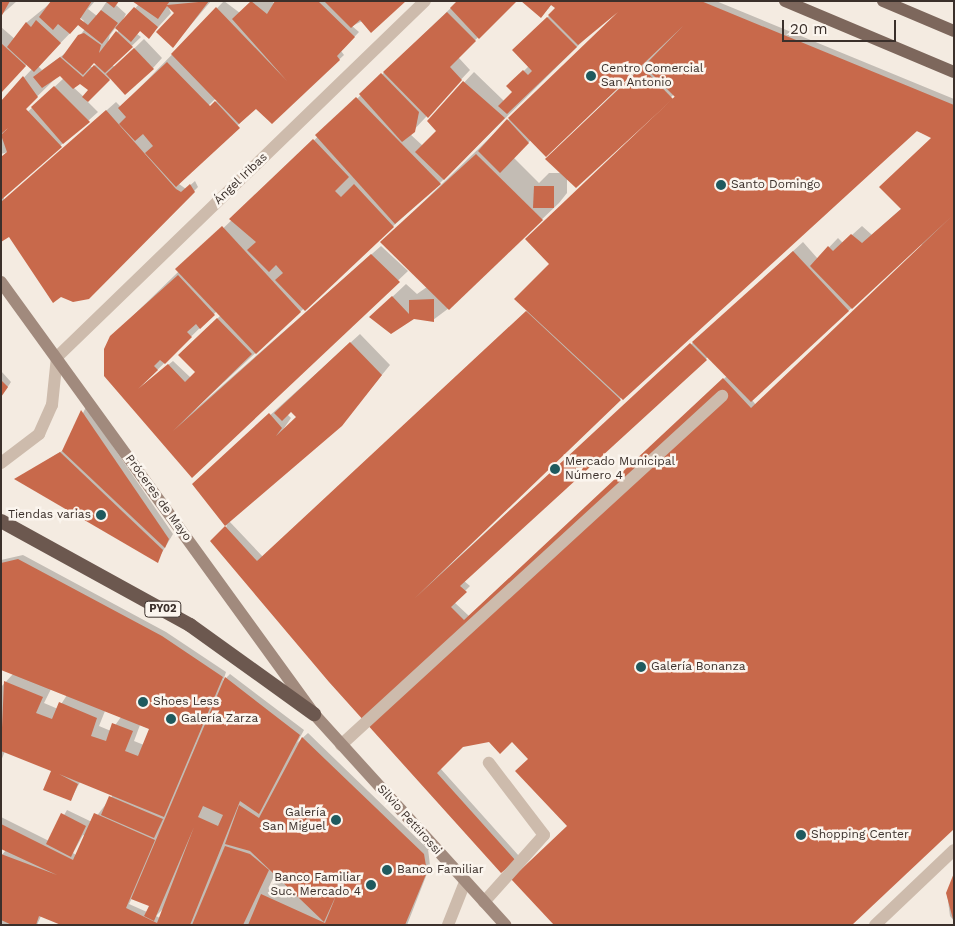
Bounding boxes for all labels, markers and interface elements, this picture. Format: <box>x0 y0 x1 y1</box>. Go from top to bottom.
scale bar <box>785 10 899 42</box>
text: 20 m <box>790 20 828 38</box>
place label: Centro Comercial San Antonio <box>601 62 703 90</box>
marker: Centro Comercial San Antonio <box>585 70 597 82</box>
street label: Ángel Iribas <box>211 150 271 208</box>
place label: Santo Domingo <box>731 178 821 192</box>
marker: Santo Domingo <box>715 179 727 191</box>
street label: Próceres de Mayo <box>122 452 194 544</box>
place label: Mercado Municipal Número 4 <box>565 455 675 483</box>
marker: Mercado Municipal Número 4 <box>549 463 561 475</box>
place label: Tiendas varias <box>8 508 91 522</box>
marker: Tiendas varias <box>95 509 107 521</box>
road number: PY02 <box>144 600 182 618</box>
place label: Galería Bonanza <box>651 660 746 674</box>
marker: Galería Bonanza <box>635 661 647 673</box>
place label: Shoes Less <box>153 695 219 709</box>
marker: Shoes Less <box>137 696 149 708</box>
place label: Galería Zarza <box>181 712 258 726</box>
marker: Galería Zarza <box>165 713 177 725</box>
street label: Silvio Pettirossi <box>374 782 444 858</box>
place label: Galería San Miguel <box>262 806 326 834</box>
marker: Galería San Miguel <box>330 814 342 826</box>
place label: Shopping Center <box>811 828 909 842</box>
marker: Shopping Center <box>795 829 807 841</box>
place label: Banco Familiar <box>397 863 484 877</box>
marker: Banco Familiar <box>381 864 393 876</box>
place label: Banco Familiar Suc. Mercado 4 <box>271 871 361 899</box>
marker: Banco Familiar Suc. Mercado 4 <box>365 879 377 891</box>

